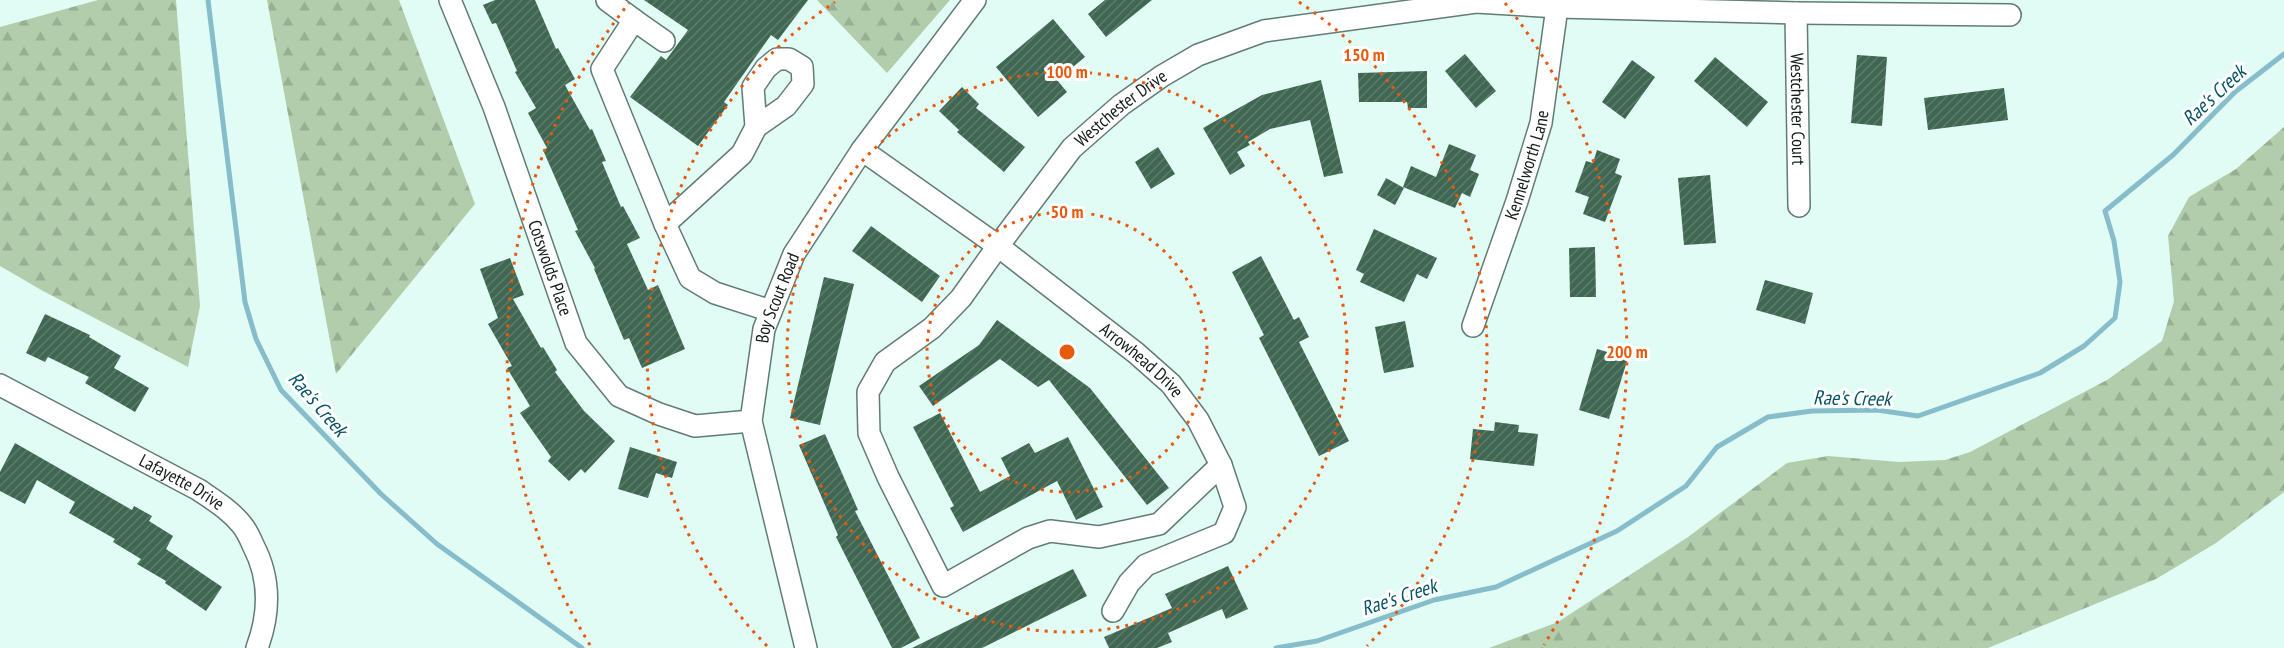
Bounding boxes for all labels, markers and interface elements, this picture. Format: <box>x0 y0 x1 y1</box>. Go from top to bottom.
text: 150 m <box>1343 43 1385 66</box>
street label: Westchester Court <box>1786 53 1810 165</box>
water label: Rae's Creek <box>2177 57 2253 131</box>
text: 100 m <box>1046 60 1088 83</box>
street label: Westchester Drive <box>1070 64 1171 151</box>
street label: Kennelworth Lane <box>1499 109 1554 223</box>
text: 50 m <box>1051 200 1083 223</box>
street label: Cotswolds Place <box>523 217 578 319</box>
street label: Boy Scout Road <box>750 249 804 344</box>
street label: Arrowhead Drive <box>1095 317 1189 402</box>
text: 200 m <box>1606 340 1648 363</box>
centre of rings <box>1057 342 1077 362</box>
water label: Rae's Creek <box>283 366 355 444</box>
water label: Rae's Creek <box>1813 384 1893 412</box>
street label: Lafayette Drive <box>135 449 229 515</box>
water label: Rae's Creek <box>1358 572 1442 621</box>

